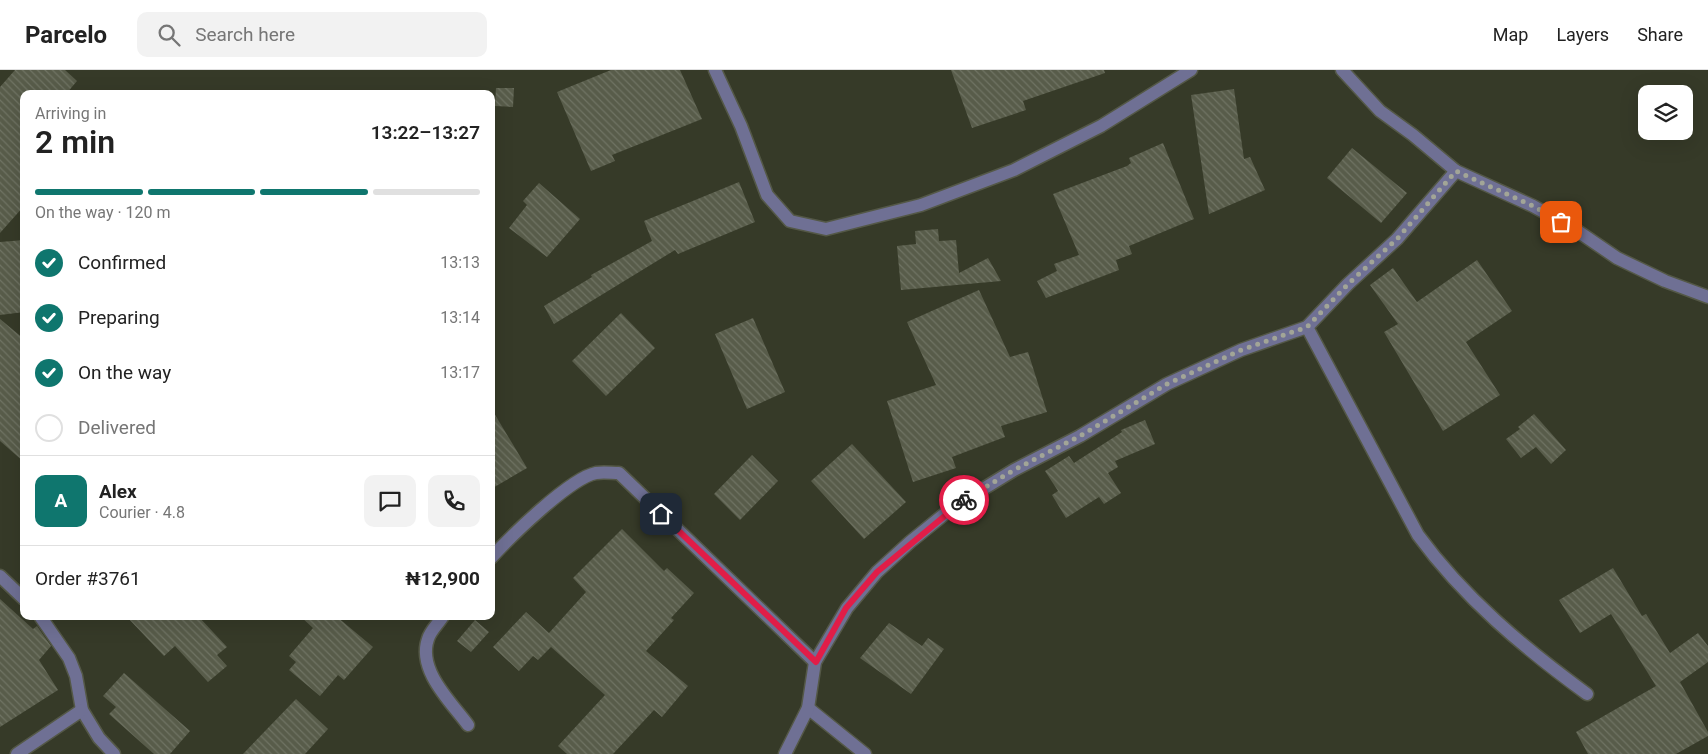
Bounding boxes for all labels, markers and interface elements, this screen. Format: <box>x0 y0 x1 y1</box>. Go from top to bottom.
search box <box>137 12 487 57</box>
text: Parcelo <box>25 21 107 49</box>
icon: search <box>155 21 183 49</box>
text: Search here <box>195 23 295 46</box>
text: Map <box>1493 24 1528 45</box>
text: Layers <box>1556 24 1609 45</box>
text: Share <box>1637 24 1683 45</box>
map controls <box>1638 85 1693 140</box>
button: layers <box>1638 85 1693 140</box>
text: Arriving in <box>35 104 106 123</box>
text: 13:22–13:27 <box>371 121 480 144</box>
text: 2 min <box>35 123 115 161</box>
pin <box>1540 201 1582 243</box>
text: On the way · 120 m <box>35 203 171 222</box>
icon: bag <box>1547 208 1575 236</box>
icon: check <box>35 249 63 277</box>
text: Confirmed <box>78 251 166 274</box>
text: 13:13 <box>440 253 480 272</box>
icon: check <box>35 304 63 332</box>
text: Preparing <box>78 306 160 329</box>
text: 13:14 <box>440 308 480 327</box>
icon: check <box>35 359 63 387</box>
text: On the way <box>78 361 171 384</box>
text: 13:17 <box>440 363 480 382</box>
text: Delivered <box>78 416 156 439</box>
button: chat <box>364 475 416 527</box>
button: phone <box>428 475 480 527</box>
courier <box>939 475 989 525</box>
text: Alex <box>99 480 137 503</box>
icon: bike <box>950 486 978 514</box>
text: A <box>55 489 67 512</box>
pin <box>640 493 682 535</box>
icon: home <box>647 500 675 528</box>
text: Courier · 4.8 <box>99 503 185 522</box>
text: Order #3761 <box>35 567 141 590</box>
text: ₦12,900 <box>405 567 480 590</box>

